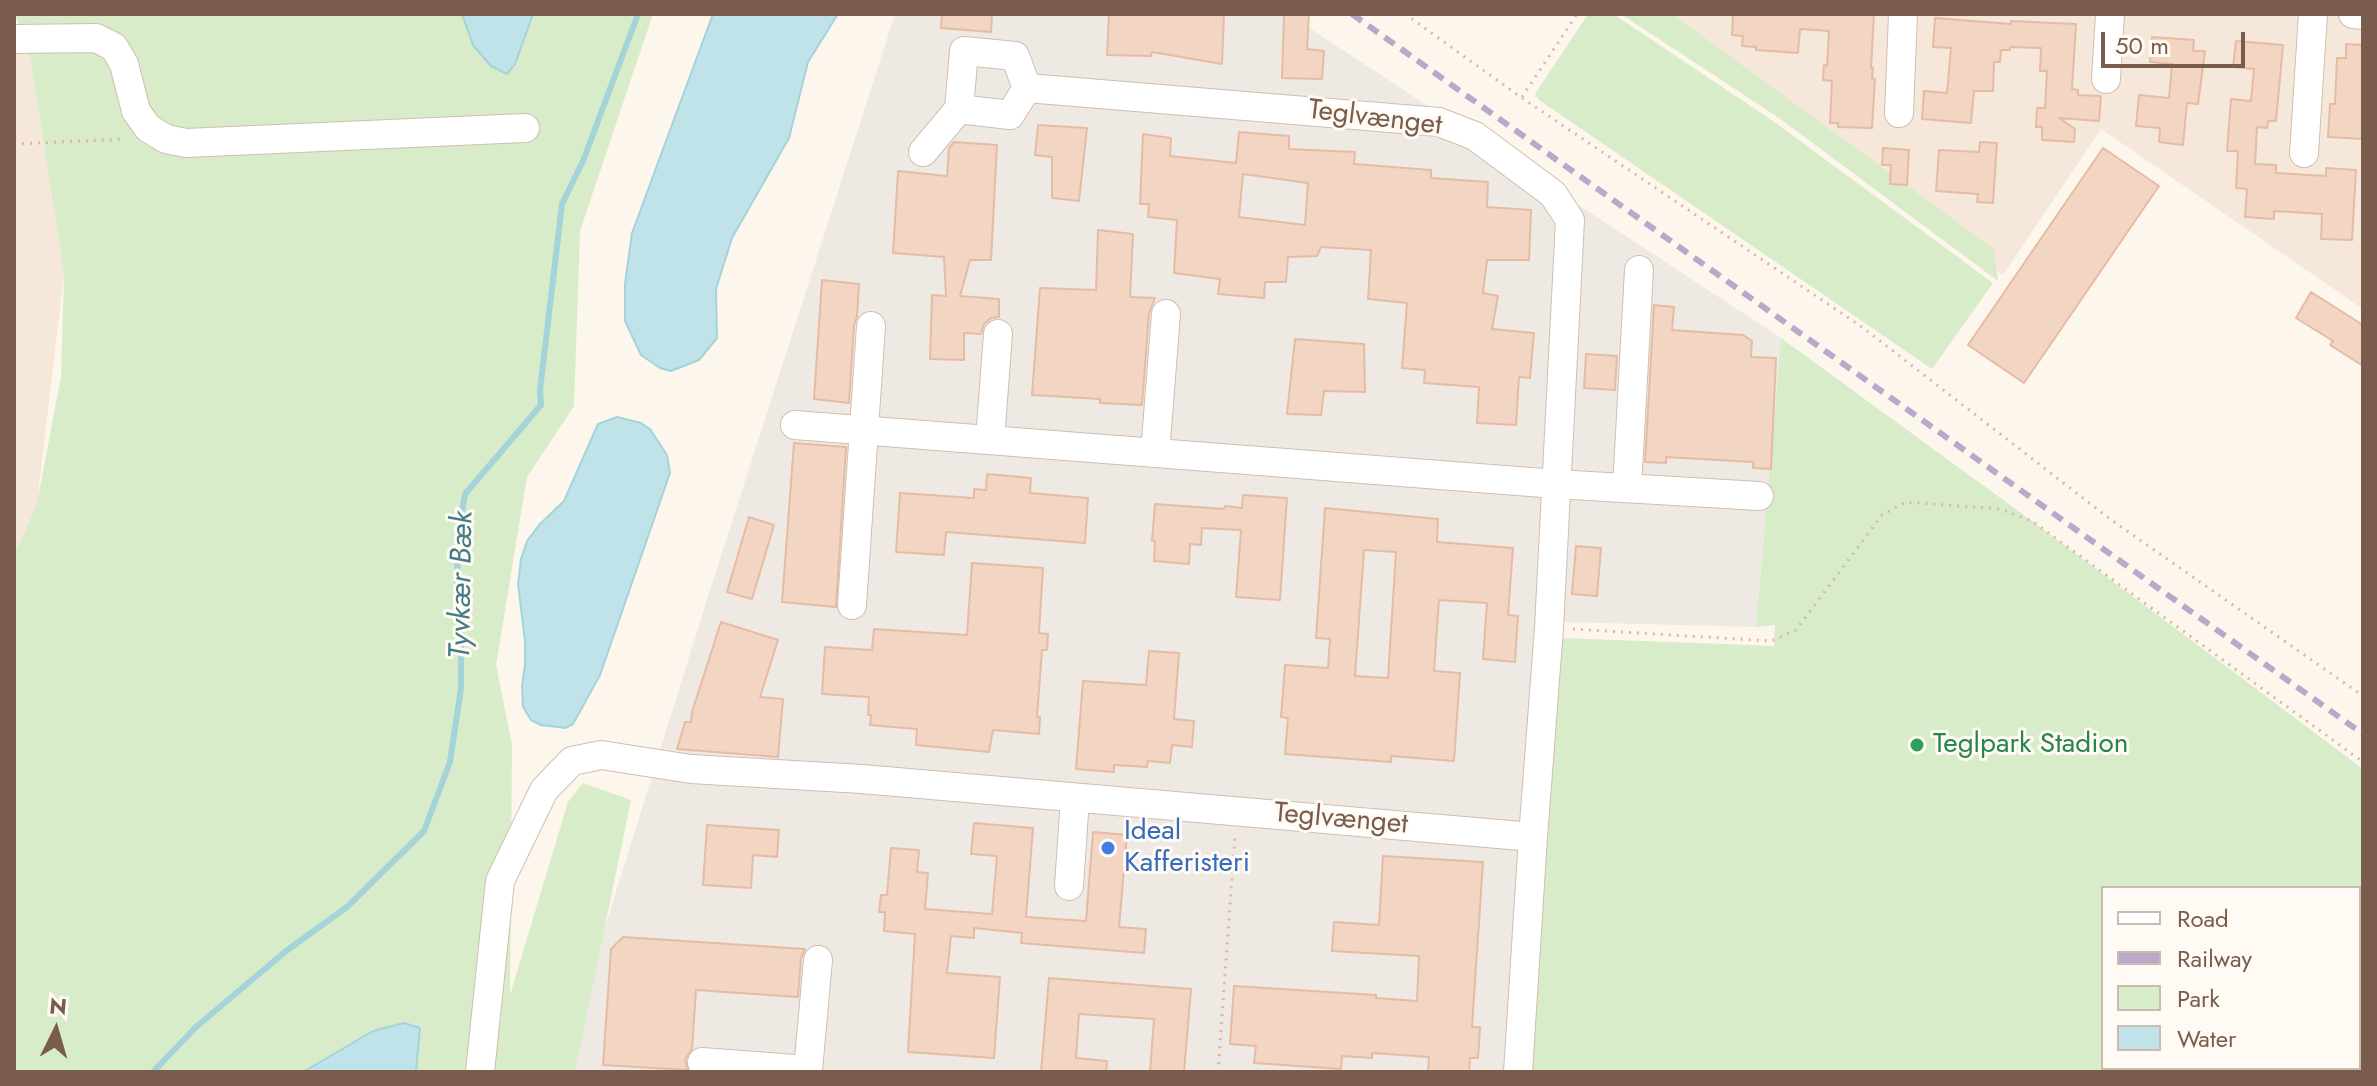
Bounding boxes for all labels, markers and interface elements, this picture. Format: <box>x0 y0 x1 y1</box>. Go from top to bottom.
scale bar <box>2105 16 2249 66</box>
text: 50 m <box>2115 28 2169 63</box>
street label: Teglvænget <box>1306 94 1444 144</box>
water label: Tyvkær Bæk <box>444 511 482 659</box>
place label: Teglpark Stadion <box>1933 728 2129 762</box>
marker: Teglpark Stadion <box>1908 736 1926 754</box>
street label: Teglvænget <box>1273 797 1409 843</box>
place label: Ideal Kafferisteri <box>1124 815 1250 881</box>
marker: Ideal Kafferisteri <box>1099 839 1117 857</box>
legend <box>2101 886 2361 1070</box>
text: Road <box>2177 901 2229 936</box>
text: Railway <box>2177 941 2252 976</box>
text: Park <box>2177 981 2220 1016</box>
text: N <box>48 989 68 1023</box>
north arrow <box>16 990 96 1070</box>
text: Water <box>2177 1021 2236 1056</box>

